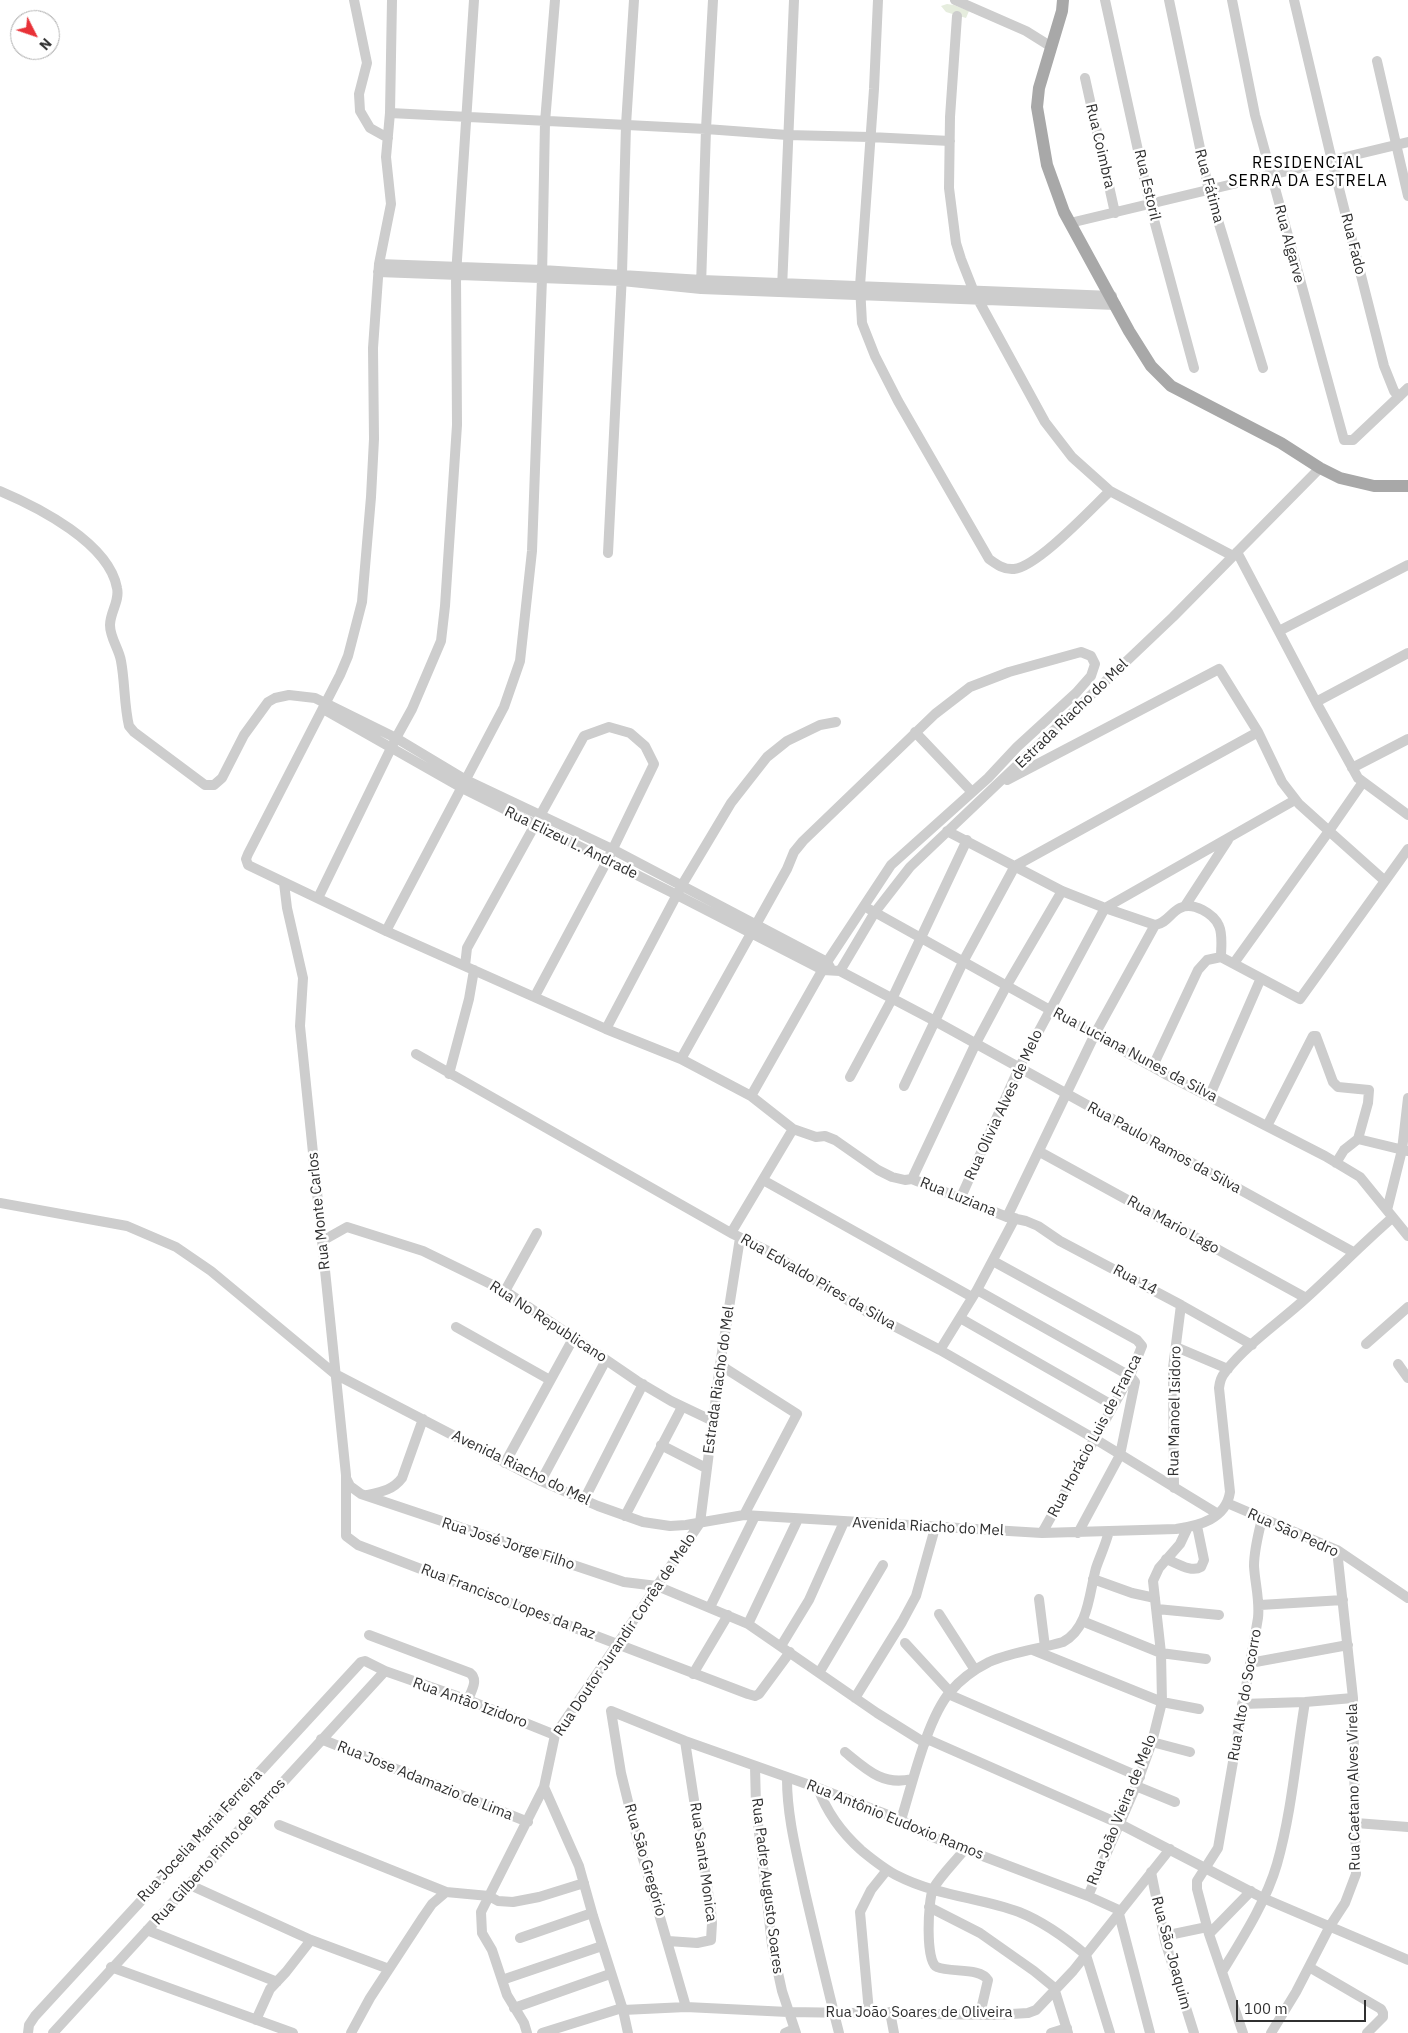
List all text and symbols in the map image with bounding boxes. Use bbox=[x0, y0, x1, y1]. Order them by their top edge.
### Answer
north arrow bbox=[10, 10, 60, 60]
text: N bbox=[35, 34, 56, 54]
street label: Rua Coimbra bbox=[1082, 102, 1118, 190]
street label: Rua Fátima bbox=[1191, 147, 1227, 225]
street label: Rua Estoril bbox=[1130, 148, 1164, 222]
district label: RESIDENCIAL SERRA DA ESTRELA bbox=[1226, 153, 1390, 191]
street label: Rua Algarve bbox=[1270, 203, 1308, 285]
street label: Rua Fado bbox=[1337, 211, 1369, 277]
street label: Estrada Riacho do Mel bbox=[1012, 656, 1132, 772]
street label: Rua Elizeu L. Andrade bbox=[501, 803, 641, 883]
street label: Rua Luciana Nunes da Silva bbox=[1050, 1004, 1220, 1106]
street label: Rua Olivia Alves de Melo bbox=[961, 1027, 1047, 1183]
street label: Rua Paulo Ramos da Silva bbox=[1084, 1098, 1244, 1198]
street label: Rua Monte Carlos bbox=[304, 1151, 334, 1271]
street label: Rua Luziana bbox=[917, 1174, 999, 1220]
street label: Rua Mario Lago bbox=[1124, 1192, 1222, 1258]
street label: Rua Edvaldo Pires da Silva bbox=[737, 1230, 899, 1334]
street label: Rua 14 bbox=[1110, 1261, 1160, 1299]
street label: Rua No Republicano bbox=[486, 1277, 610, 1367]
street label: Estrada Riacho do Mel bbox=[700, 1305, 738, 1455]
street label: Rua Manoel Isidoro bbox=[1165, 1346, 1185, 1476]
street label: Rua Horácio Luis de Franca bbox=[1044, 1351, 1146, 1521]
street label: Avenida Riacho do Mel bbox=[449, 1427, 593, 1509]
street label: Rua São Pedro bbox=[1245, 1505, 1341, 1561]
street label: Rua José Jorge Filho bbox=[439, 1514, 577, 1574]
street label: Avenida Riacho do Mel bbox=[852, 1514, 1004, 1540]
street label: Rua Doutor Jurandir Corrêa de Melo bbox=[550, 1530, 700, 1740]
street label: Rua Francisco Lopes da Paz bbox=[418, 1560, 598, 1644]
street label: Rua Alto do Socorro bbox=[1225, 1628, 1265, 1762]
street label: Rua Antão Izidoro bbox=[410, 1674, 530, 1732]
street label: Rua Caetano Alves Virela bbox=[1344, 1703, 1364, 1871]
street label: Rua João Vieira de Melo bbox=[1084, 1732, 1160, 1888]
street label: Rua Jose Adamazio de Lima bbox=[335, 1737, 515, 1825]
street label: Rua Jocelia Maria Ferreira bbox=[134, 1766, 266, 1906]
street label: Rua Gilberto Pinto de Barros bbox=[148, 1775, 290, 1929]
street label: Rua Antônio Eudoxio Ramos bbox=[804, 1776, 986, 1864]
street label: Rua Padre Augusto Soares bbox=[747, 1797, 787, 1975]
street label: Rua Santa Monica bbox=[686, 1801, 720, 1923]
street label: Rua São Gregório bbox=[620, 1802, 670, 1918]
street label: Rua São Joaquim bbox=[1147, 1894, 1195, 2012]
scale bar bbox=[1238, 1990, 1368, 2022]
text: 100 m bbox=[1244, 1999, 1288, 2018]
street label: Rua João Soares de Oliveira bbox=[826, 2004, 1012, 2022]

